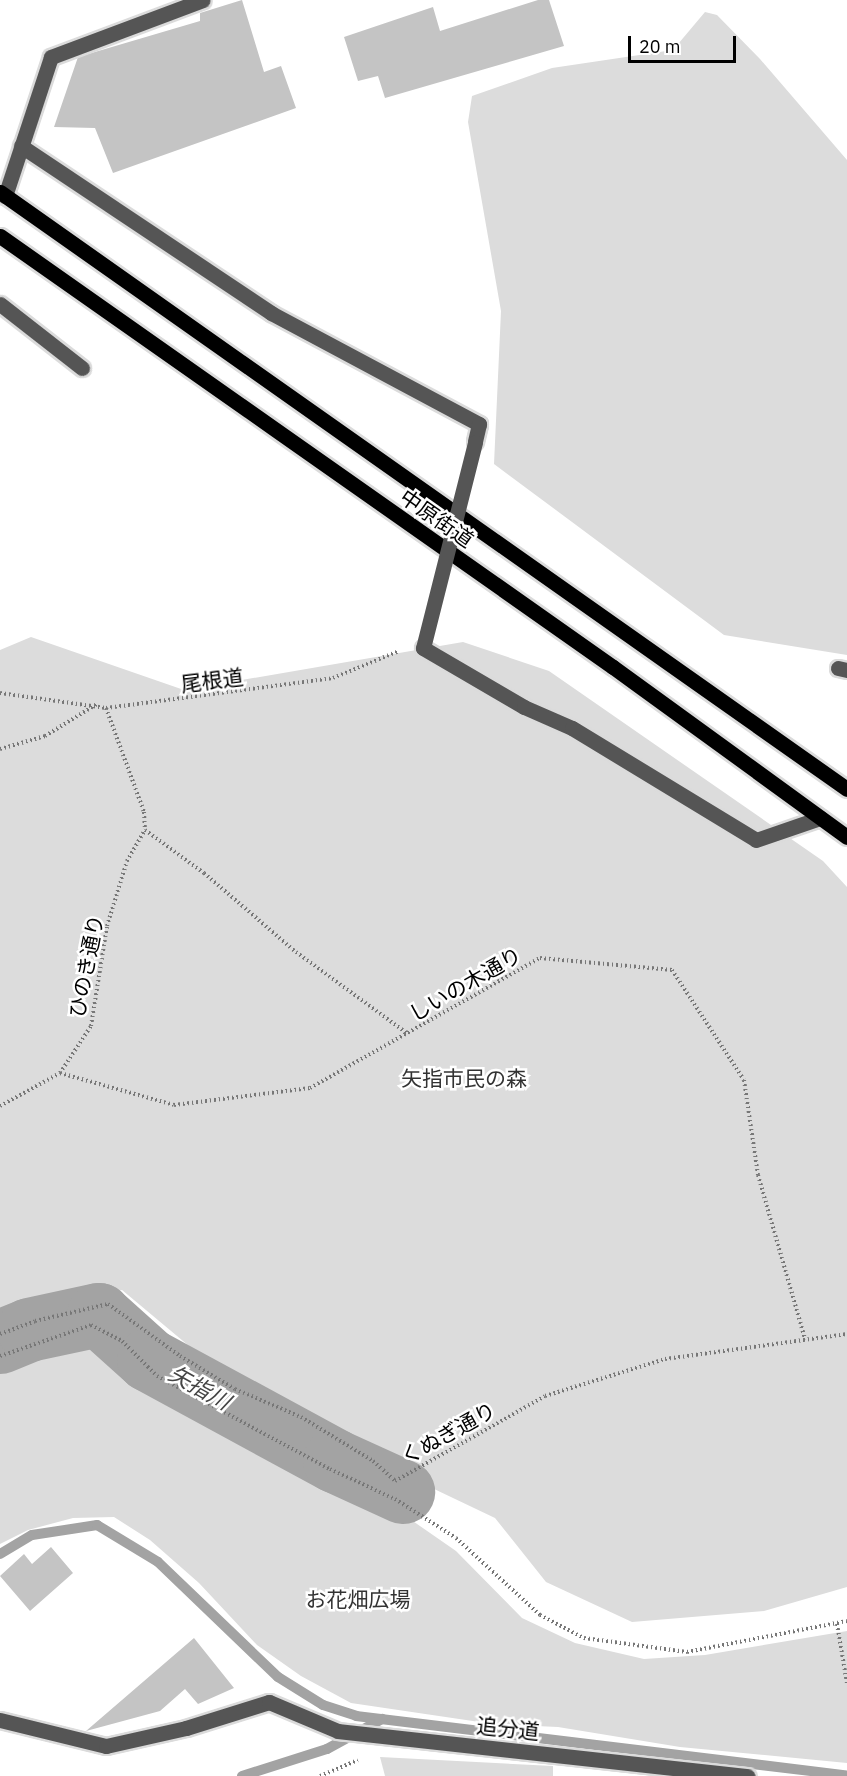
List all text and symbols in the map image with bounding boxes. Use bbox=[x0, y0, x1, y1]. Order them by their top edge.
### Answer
scale bar bbox=[631, 24, 739, 62]
text: 20 m bbox=[639, 35, 681, 58]
street label: 中原街道 bbox=[395, 484, 479, 552]
street label: 尾根道 bbox=[179, 664, 245, 696]
street label: ひのき通り bbox=[64, 912, 108, 1020]
street label: しいの木通り bbox=[404, 942, 526, 1026]
park label: 矢指市民の森 bbox=[401, 1065, 527, 1091]
water label: 矢指川 bbox=[165, 1359, 235, 1415]
street label: くぬぎ通り bbox=[396, 1397, 500, 1469]
park label: お花畑広場 bbox=[306, 1586, 410, 1612]
street label: 追分道 bbox=[475, 1712, 541, 1744]

